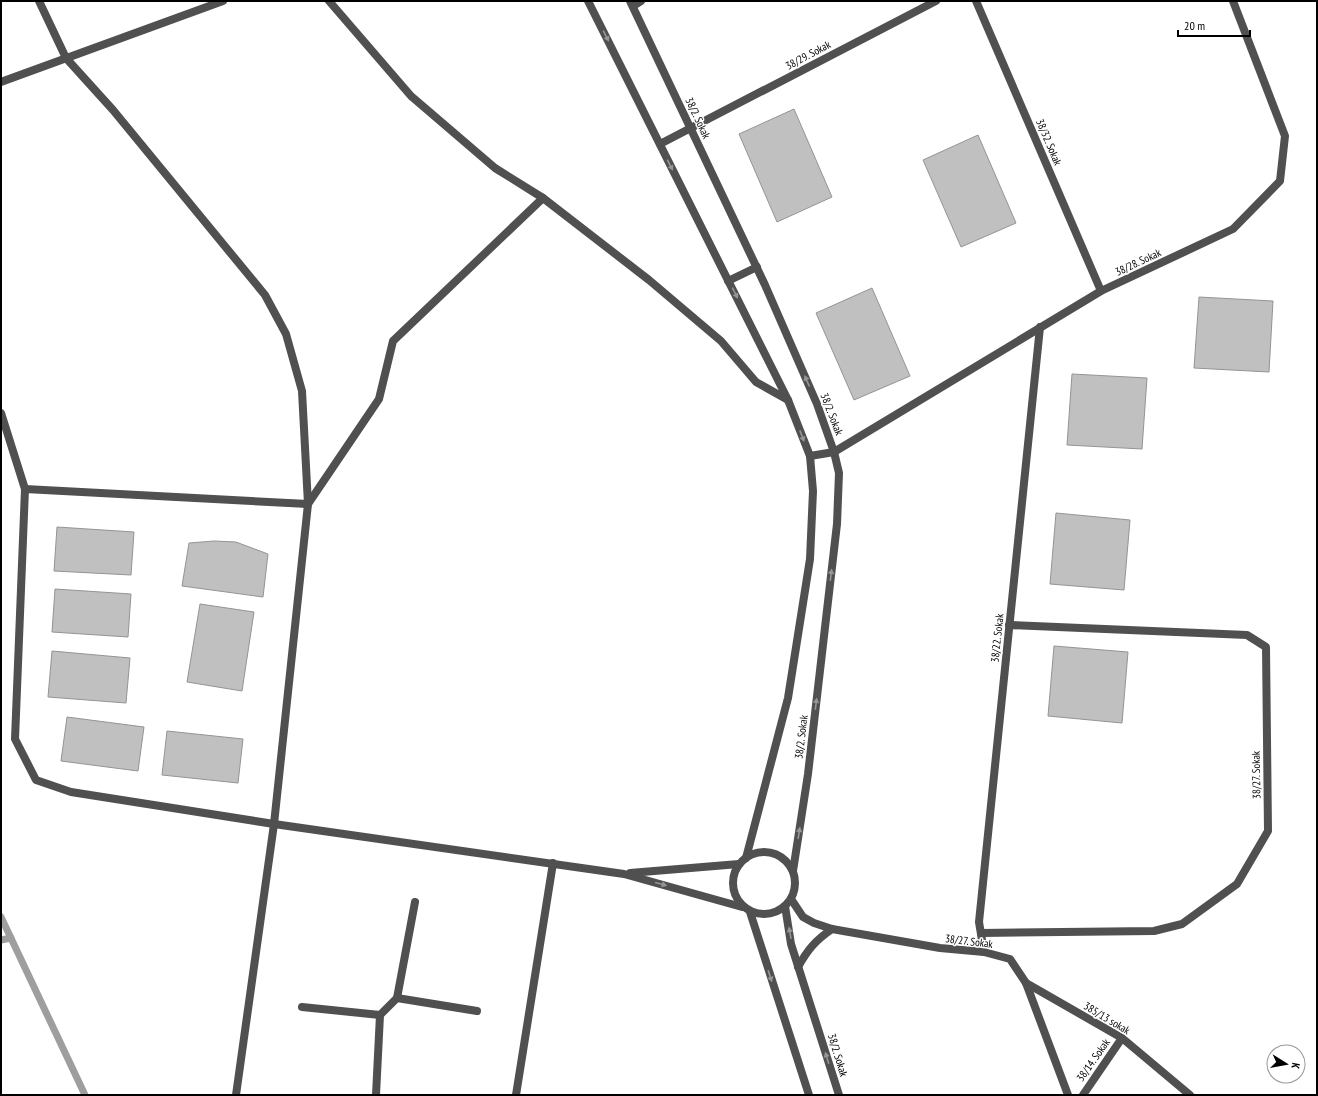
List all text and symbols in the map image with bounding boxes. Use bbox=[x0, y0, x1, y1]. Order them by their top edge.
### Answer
scale bar bbox=[1178, 12, 1250, 38]
text: 20 m bbox=[1184, 18, 1205, 33]
one-way arrow bbox=[603, 30, 609, 42]
street label: 38/29. Sokak bbox=[783, 37, 834, 73]
street label: 38/2. Sokak bbox=[682, 95, 714, 142]
street label: 38/32. Sokak bbox=[1033, 117, 1065, 168]
one-way arrow bbox=[667, 159, 673, 170]
street label: 38/28. Sokak bbox=[1113, 245, 1164, 279]
one-way arrow bbox=[732, 288, 738, 299]
one-way arrow bbox=[804, 375, 810, 387]
street label: 38/2. Sokak bbox=[818, 391, 847, 438]
one-way arrow bbox=[800, 431, 806, 443]
one-way arrow bbox=[828, 569, 834, 581]
street label: 38/22. Sokak bbox=[987, 612, 1007, 663]
one-way arrow bbox=[813, 698, 819, 710]
street label: 38/2. Sokak bbox=[791, 714, 811, 760]
street label: 38/27. Sokak bbox=[1249, 750, 1263, 799]
one-way arrow bbox=[796, 827, 802, 839]
one-way arrow bbox=[655, 881, 667, 887]
one-way arrow bbox=[786, 927, 792, 939]
street label: 38/27. Sokak bbox=[944, 931, 994, 951]
one-way arrow bbox=[768, 970, 774, 982]
street label: 385/13 sokak bbox=[1081, 999, 1133, 1038]
street label: 38/2. Sokak bbox=[825, 1032, 851, 1079]
street label: 38/14. Sokak bbox=[1073, 1035, 1113, 1084]
north arrow bbox=[1266, 1044, 1306, 1084]
one-way arrow bbox=[824, 1051, 830, 1063]
text: K bbox=[1288, 1062, 1303, 1070]

